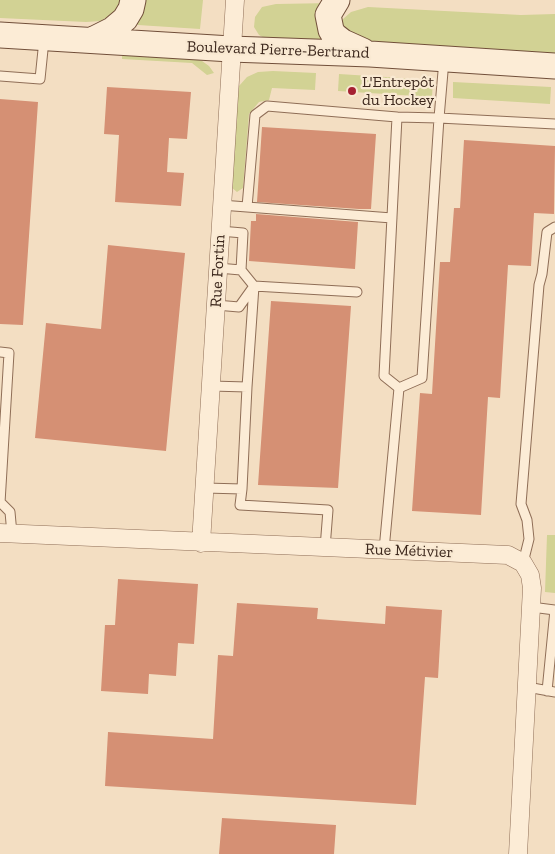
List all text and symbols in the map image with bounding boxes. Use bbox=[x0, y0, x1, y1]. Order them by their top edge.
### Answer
street label: Boulevard Pierre-Bertrand bbox=[186, 37, 370, 63]
place label: L'Entrepôt du Hockey bbox=[362, 72, 434, 110]
marker: L'Entrepôt du Hockey bbox=[346, 85, 358, 97]
street label: Rue Fortin bbox=[206, 234, 230, 308]
street label: Rue Métivier bbox=[365, 540, 453, 562]

